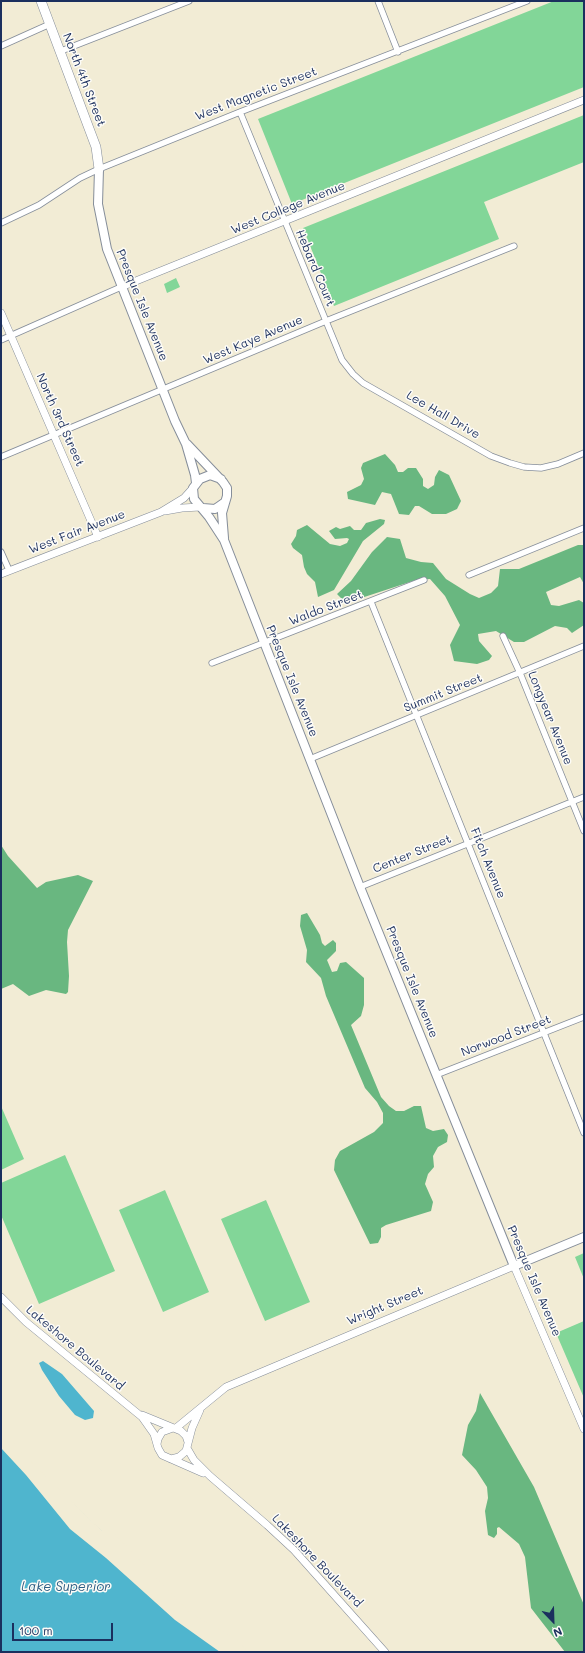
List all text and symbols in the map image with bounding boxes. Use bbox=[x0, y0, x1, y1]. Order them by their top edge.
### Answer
street label: North 4th Street bbox=[60, 31, 108, 129]
street label: West Magnetic Street bbox=[193, 64, 319, 124]
street label: West College Avenue bbox=[229, 179, 347, 237]
street label: Hebard Court bbox=[292, 227, 338, 309]
street label: Presque Isle Avenue bbox=[113, 247, 171, 363]
street label: West Kaye Avenue bbox=[201, 313, 305, 367]
street label: North 3rd Street bbox=[33, 371, 87, 469]
street label: Lee Hall Drive bbox=[404, 388, 482, 442]
street label: West Fair Avenue bbox=[27, 507, 127, 557]
street label: Waldo Street bbox=[287, 587, 365, 629]
street label: Presque Isle Avenue bbox=[263, 623, 321, 739]
street label: Longyear Avenue bbox=[525, 669, 575, 767]
street label: Summit Street bbox=[402, 671, 484, 715]
street label: Fitch Avenue bbox=[467, 826, 509, 900]
street label: Center Street bbox=[371, 832, 453, 876]
street label: Presque Isle Avenue bbox=[383, 924, 441, 1040]
street label: Norwood Street bbox=[459, 1012, 553, 1060]
street label: Presque Isle Avenue bbox=[504, 1223, 564, 1339]
street label: Wright Street bbox=[345, 1283, 425, 1329]
street label: Lakeshore Boulevard bbox=[23, 1303, 127, 1393]
street label: Lakeshore Boulevard bbox=[269, 1512, 365, 1610]
water label: Lake Superior bbox=[21, 1579, 111, 1595]
north arrow bbox=[533, 1601, 573, 1641]
scale bar bbox=[14, 1615, 115, 1641]
text: 100 m bbox=[19, 1622, 53, 1638]
text: N bbox=[551, 1624, 565, 1641]

